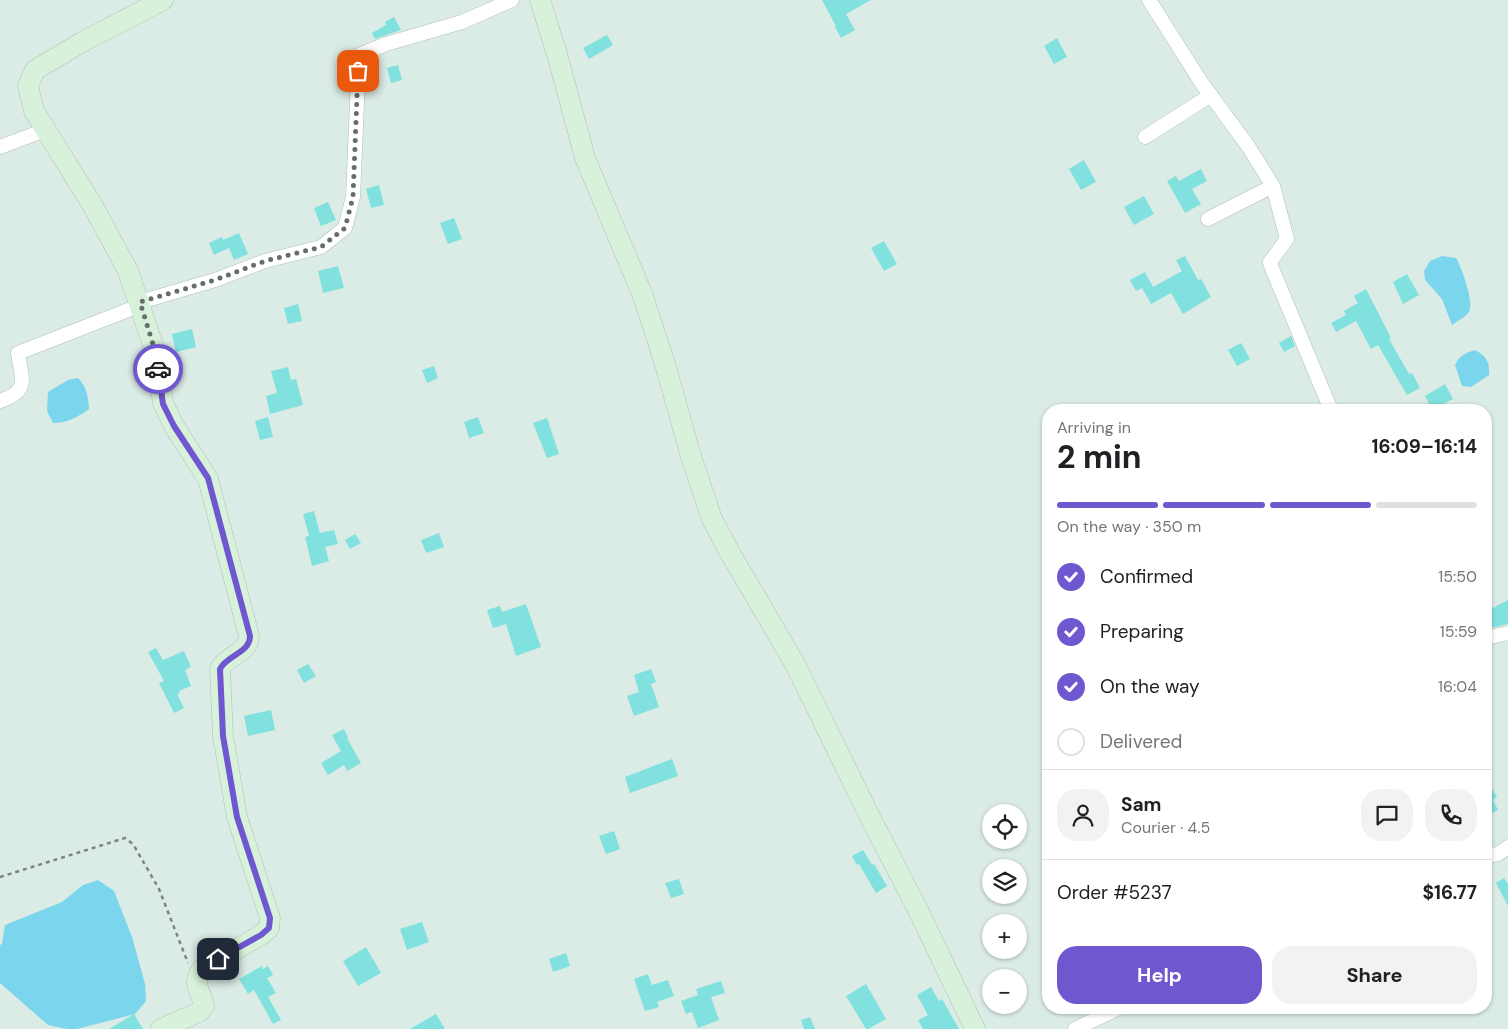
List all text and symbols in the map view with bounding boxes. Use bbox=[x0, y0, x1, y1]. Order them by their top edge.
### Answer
pin bbox=[337, 50, 379, 92]
icon: bag bbox=[344, 57, 372, 85]
courier bbox=[133, 344, 183, 394]
icon: car bbox=[144, 355, 172, 383]
text: Arriving in bbox=[1057, 417, 1131, 438]
text: 16:09–16:14 bbox=[1371, 434, 1477, 459]
text: 2 min bbox=[1057, 436, 1142, 478]
text: On the way · 350 m bbox=[1057, 516, 1201, 537]
icon: check bbox=[1057, 563, 1085, 591]
text: Confirmed bbox=[1100, 564, 1193, 589]
text: 15:50 bbox=[1438, 566, 1477, 587]
icon: check bbox=[1057, 618, 1085, 646]
text: Preparing bbox=[1100, 619, 1184, 644]
text: 15:59 bbox=[1440, 621, 1477, 642]
icon: check bbox=[1057, 673, 1085, 701]
text: On the way bbox=[1100, 674, 1200, 699]
text: 16:04 bbox=[1438, 676, 1477, 697]
text: Delivered bbox=[1100, 729, 1182, 754]
button: person bbox=[1057, 789, 1109, 841]
button: chat bbox=[1361, 789, 1413, 841]
button: phone bbox=[1425, 789, 1477, 841]
text: Sam bbox=[1121, 792, 1162, 817]
map controls bbox=[982, 804, 1027, 1014]
button: locate bbox=[982, 804, 1027, 849]
text: Courier · 4.5 bbox=[1121, 817, 1210, 838]
button: layers bbox=[982, 859, 1027, 904]
text: Order #5237 bbox=[1057, 880, 1172, 905]
text: $16.77 bbox=[1423, 880, 1477, 905]
button: + bbox=[982, 914, 1027, 959]
pin bbox=[197, 938, 239, 980]
icon: home bbox=[204, 945, 232, 973]
button: Help bbox=[1057, 946, 1262, 1004]
button: Share bbox=[1272, 946, 1477, 1004]
button: − bbox=[982, 969, 1027, 1014]

